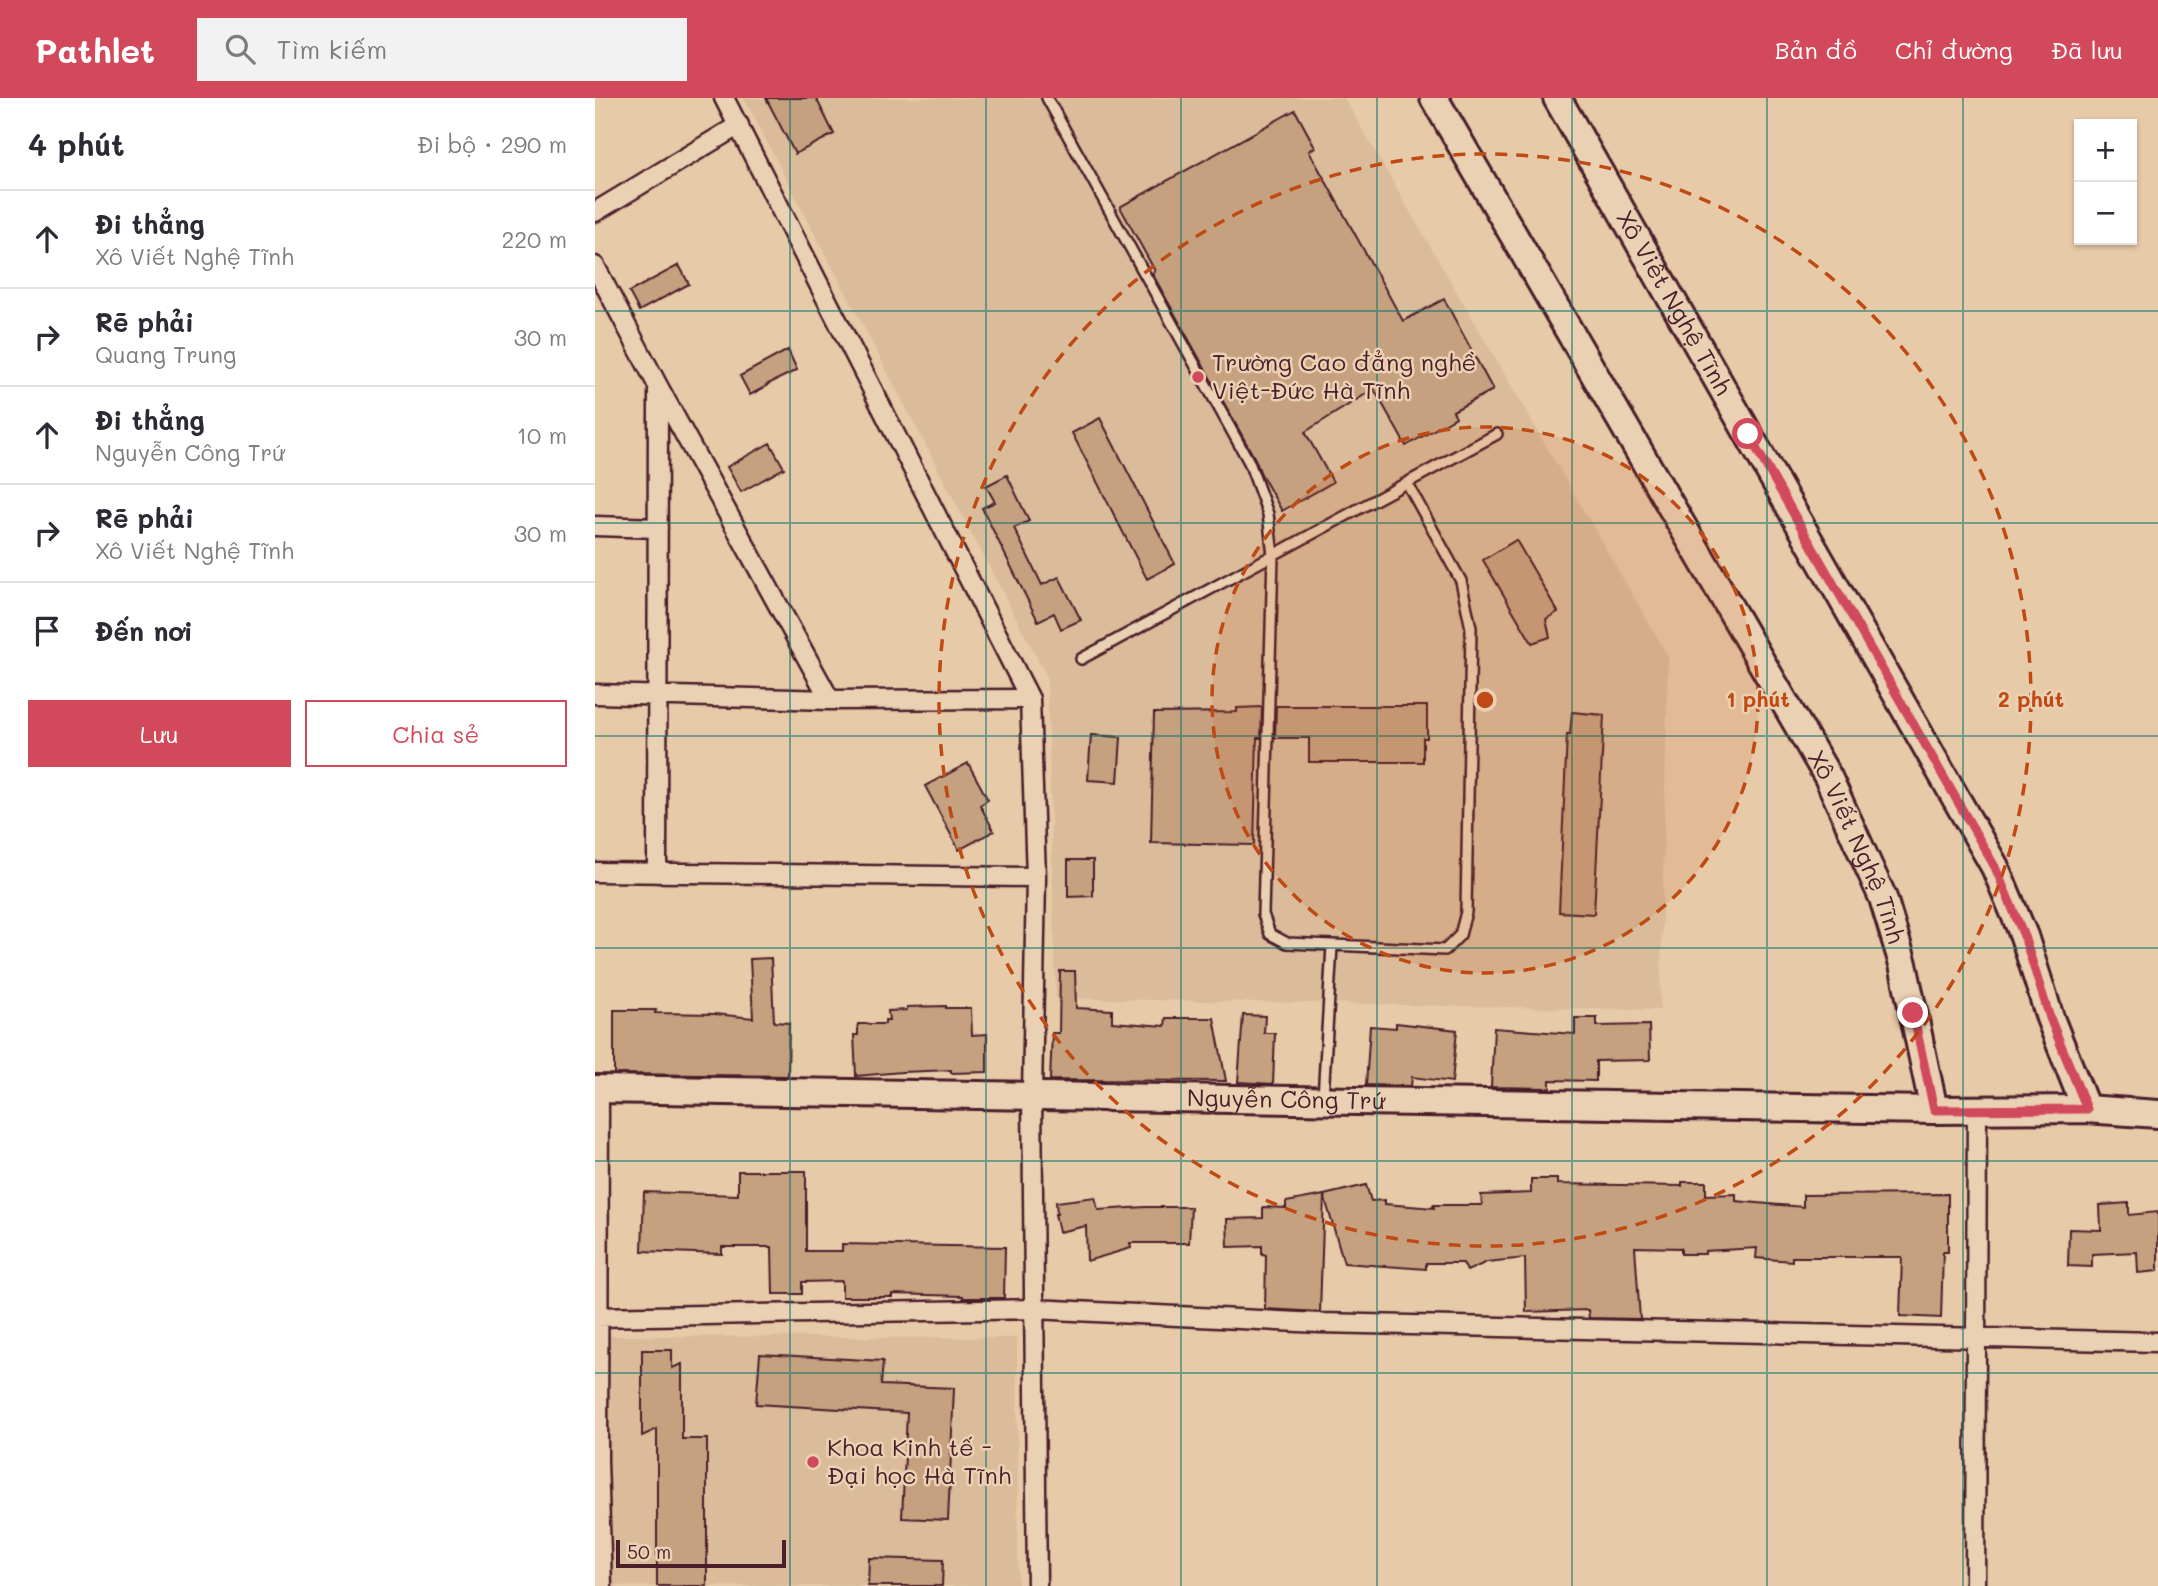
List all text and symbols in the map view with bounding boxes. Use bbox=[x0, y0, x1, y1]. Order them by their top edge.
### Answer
search box bbox=[197, 18, 687, 81]
text: Pathlet bbox=[35, 28, 155, 71]
icon: search bbox=[221, 30, 259, 68]
text: Tìm kiếm bbox=[277, 32, 387, 66]
text: Bản đồ bbox=[1775, 34, 1857, 65]
text: Chỉ đường bbox=[1895, 34, 2013, 65]
text: Đã lưu bbox=[2051, 34, 2123, 65]
map controls bbox=[2074, 119, 2137, 245]
button: + bbox=[2074, 119, 2137, 182]
text: 4 phút bbox=[28, 124, 125, 164]
text: Đi bộ · 290 m bbox=[417, 129, 567, 159]
button: − bbox=[2074, 182, 2137, 245]
street label: Xô Viết Nghệ Tĩnh bbox=[1610, 204, 1740, 400]
text: Đi thẳng bbox=[95, 207, 205, 241]
icon: ahead bbox=[28, 220, 66, 258]
text: 220 m bbox=[501, 224, 567, 254]
text: Xô Viết Nghệ Tĩnh bbox=[95, 241, 294, 271]
text: Rẽ phải bbox=[95, 305, 194, 339]
icon: right bbox=[28, 318, 66, 356]
text: 30 m bbox=[514, 322, 567, 352]
text: Quang Trung bbox=[95, 339, 236, 369]
place label: Trường Cao đẳng nghề Việt-Đức Hà Tĩnh bbox=[1212, 346, 1476, 405]
marker: Trường Cao đẳng nghề Việt-Đức Hà Tĩnh bbox=[1190, 369, 1206, 385]
text: Đi thẳng bbox=[95, 403, 205, 437]
icon: ahead bbox=[28, 416, 66, 454]
route start bbox=[1732, 418, 1763, 449]
text: 10 m bbox=[517, 420, 567, 450]
text: Nguyễn Công Trứ bbox=[95, 437, 285, 467]
text: Rẽ phải bbox=[95, 501, 194, 535]
icon: right bbox=[28, 514, 66, 552]
text: 30 m bbox=[514, 518, 567, 548]
text: Xô Viết Nghệ Tĩnh bbox=[95, 535, 294, 565]
icon: arrive bbox=[28, 612, 66, 650]
text: Đến nơi bbox=[95, 614, 193, 648]
text: 1 phút bbox=[1726, 685, 1790, 712]
text: 2 phút bbox=[1998, 685, 2064, 712]
centre of rings bbox=[1473, 688, 1497, 712]
button: Lưu bbox=[28, 700, 291, 767]
button: Chia sẻ bbox=[305, 700, 567, 767]
street label: Xô Viết Nghệ Tĩnh bbox=[1802, 744, 1913, 947]
route end bbox=[1897, 997, 1928, 1028]
street label: Nguyễn Công Trứ bbox=[1187, 1081, 1386, 1115]
place label: Khoa Kinh tế - Đại học Hà Tĩnh bbox=[827, 1431, 1011, 1490]
marker: Khoa Kinh tế - Đại học Hà Tĩnh bbox=[805, 1454, 821, 1470]
scale bar bbox=[616, 1537, 786, 1569]
text: 50 m bbox=[627, 1539, 671, 1564]

